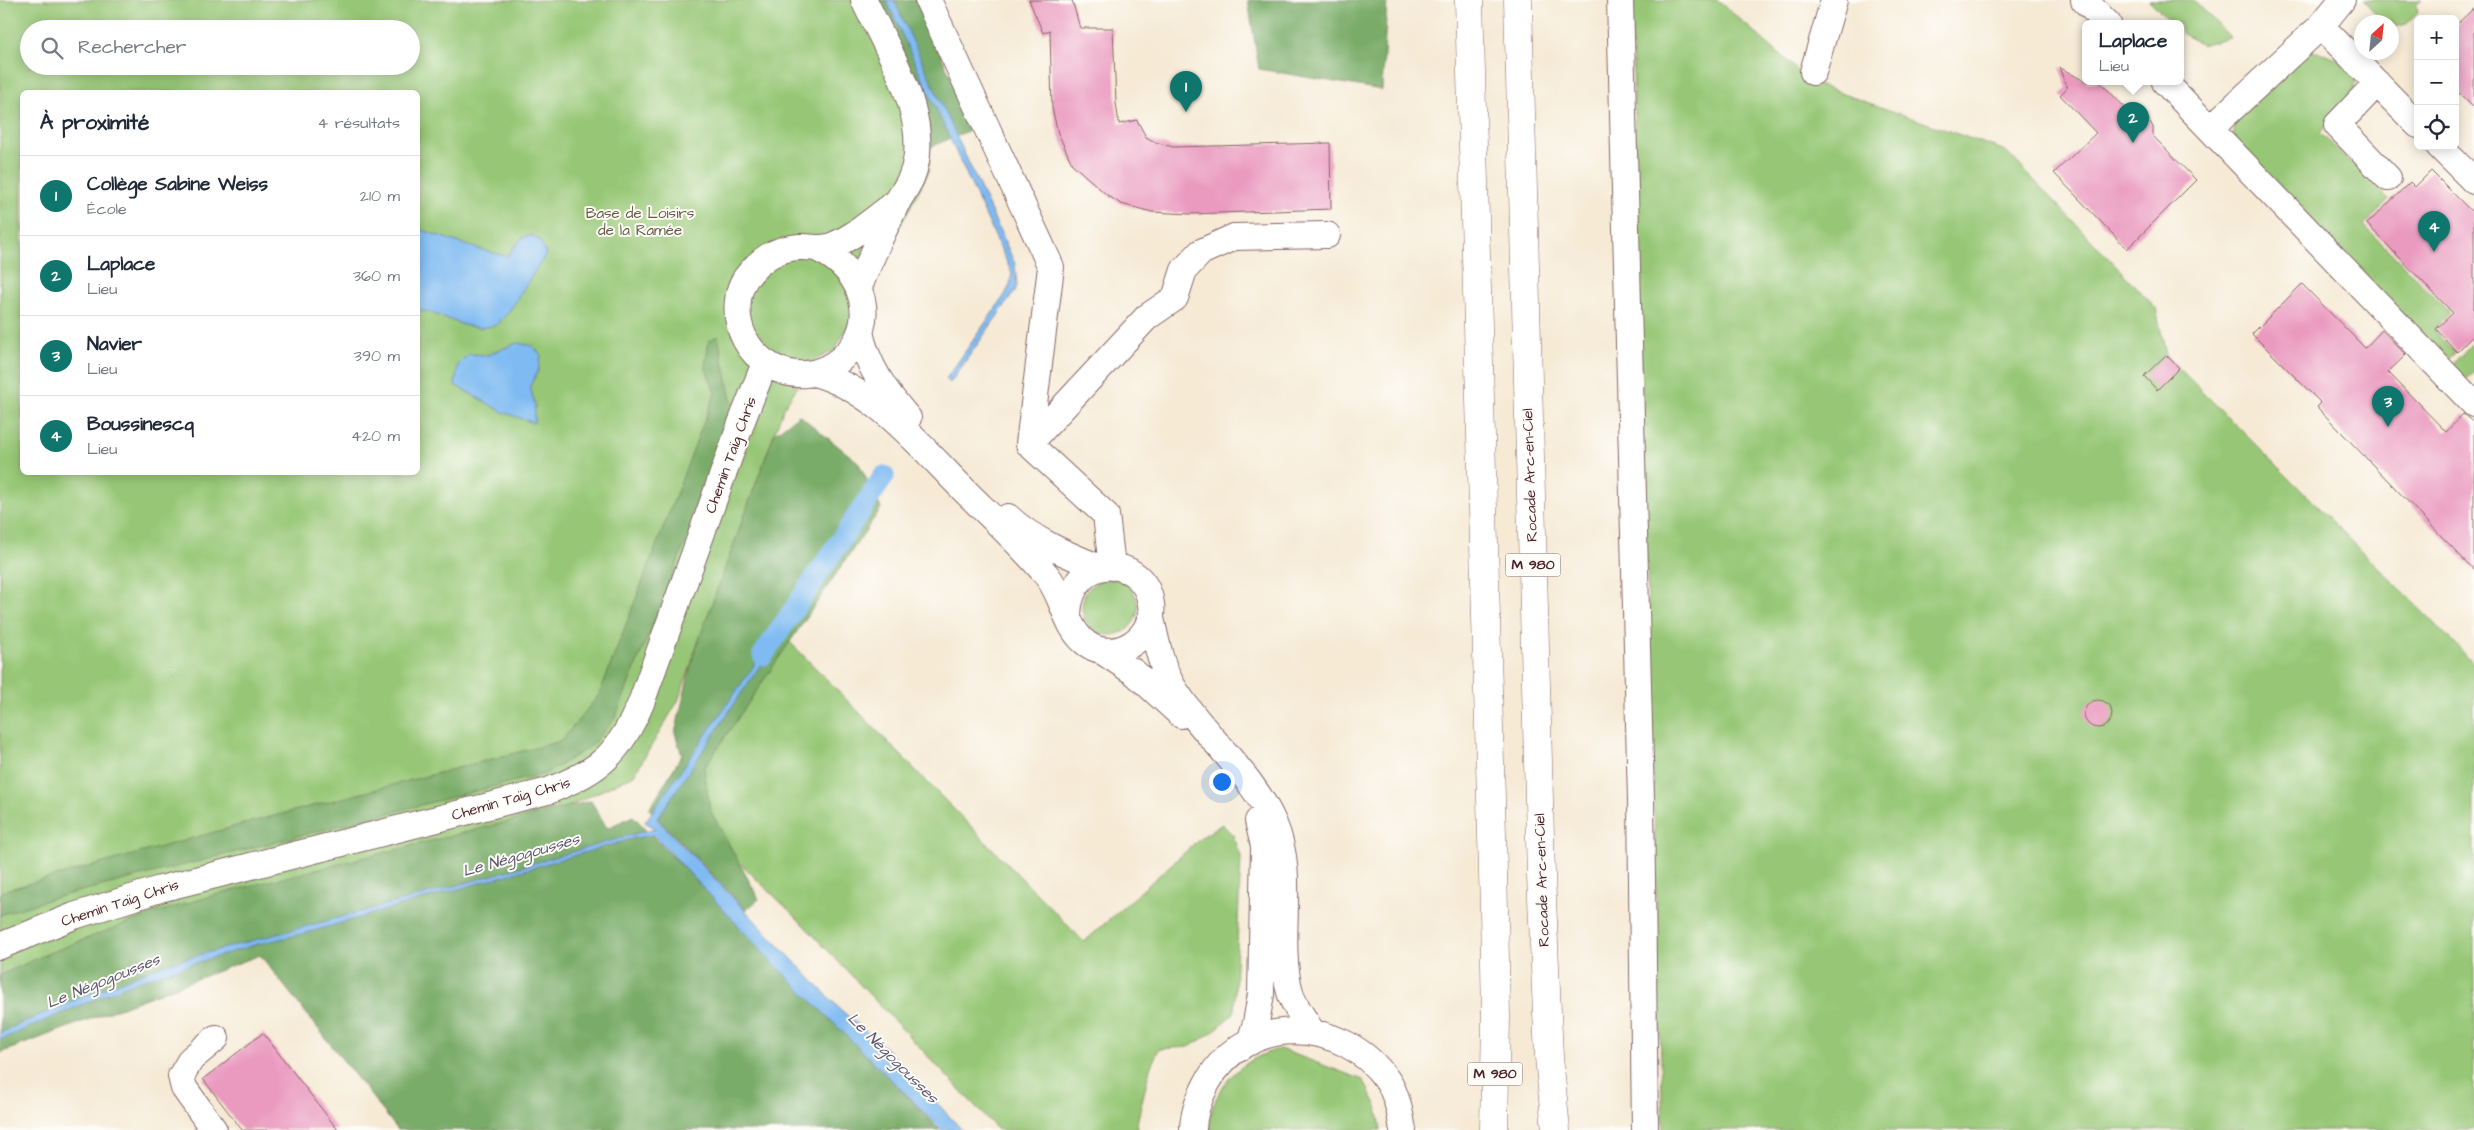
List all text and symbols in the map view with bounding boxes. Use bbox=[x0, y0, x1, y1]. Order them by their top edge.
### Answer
north arrow bbox=[2354, 15, 2399, 60]
map controls bbox=[2414, 15, 2459, 150]
button: + bbox=[2414, 15, 2459, 60]
search box bbox=[20, 20, 420, 75]
popup bbox=[2082, 20, 2184, 85]
text: Laplace bbox=[2099, 28, 2167, 55]
icon: search bbox=[38, 34, 66, 62]
text: Rechercher bbox=[78, 34, 186, 61]
text: Lieu bbox=[2099, 55, 2129, 77]
button: − bbox=[2414, 60, 2459, 105]
pin: 1 bbox=[1170, 71, 1202, 112]
pin: 2 bbox=[2117, 102, 2149, 143]
button: locate bbox=[2414, 105, 2459, 150]
text: À proximité bbox=[40, 108, 149, 137]
text: 4 résultats bbox=[317, 112, 400, 134]
text: Collège Sabine Weiss bbox=[87, 171, 268, 198]
text: 1 bbox=[55, 185, 57, 207]
text: 210 m bbox=[360, 185, 400, 207]
text: École bbox=[87, 198, 127, 220]
park label: Base de Loisirs de la Ramée bbox=[586, 203, 695, 241]
pin: 4 bbox=[2418, 211, 2450, 252]
text: Laplace bbox=[87, 251, 155, 278]
text: 2 bbox=[51, 265, 61, 287]
text: 360 m bbox=[353, 265, 400, 287]
text: Lieu bbox=[87, 278, 117, 300]
text: Navier bbox=[87, 331, 142, 358]
text: 3 bbox=[52, 345, 60, 367]
text: 390 m bbox=[354, 345, 400, 367]
text: Lieu bbox=[87, 358, 117, 380]
pin: 3 bbox=[2372, 386, 2404, 427]
street label: Chemin Taïg Chris bbox=[700, 393, 763, 517]
street label: Rocade Arc-en-Ciel bbox=[1517, 408, 1543, 542]
text: Boussinescq bbox=[87, 411, 194, 438]
text: 4 bbox=[51, 425, 61, 447]
text: 420 m bbox=[351, 425, 400, 447]
text: Lieu bbox=[87, 438, 117, 460]
road number: M 980 bbox=[1506, 554, 1560, 576]
your location bbox=[1209, 769, 1235, 795]
street label: Chemin Taïg Chris bbox=[449, 772, 574, 827]
street label: Rocade Arc-en-Ciel bbox=[1529, 813, 1555, 947]
water label: Le Négogousses bbox=[460, 828, 583, 883]
street label: Chemin Taïg Chris bbox=[58, 874, 182, 933]
water label: Le Négogousses bbox=[43, 948, 164, 1015]
water label: Le Négogousses bbox=[842, 1008, 944, 1110]
road number: M 980 bbox=[1468, 1062, 1522, 1086]

